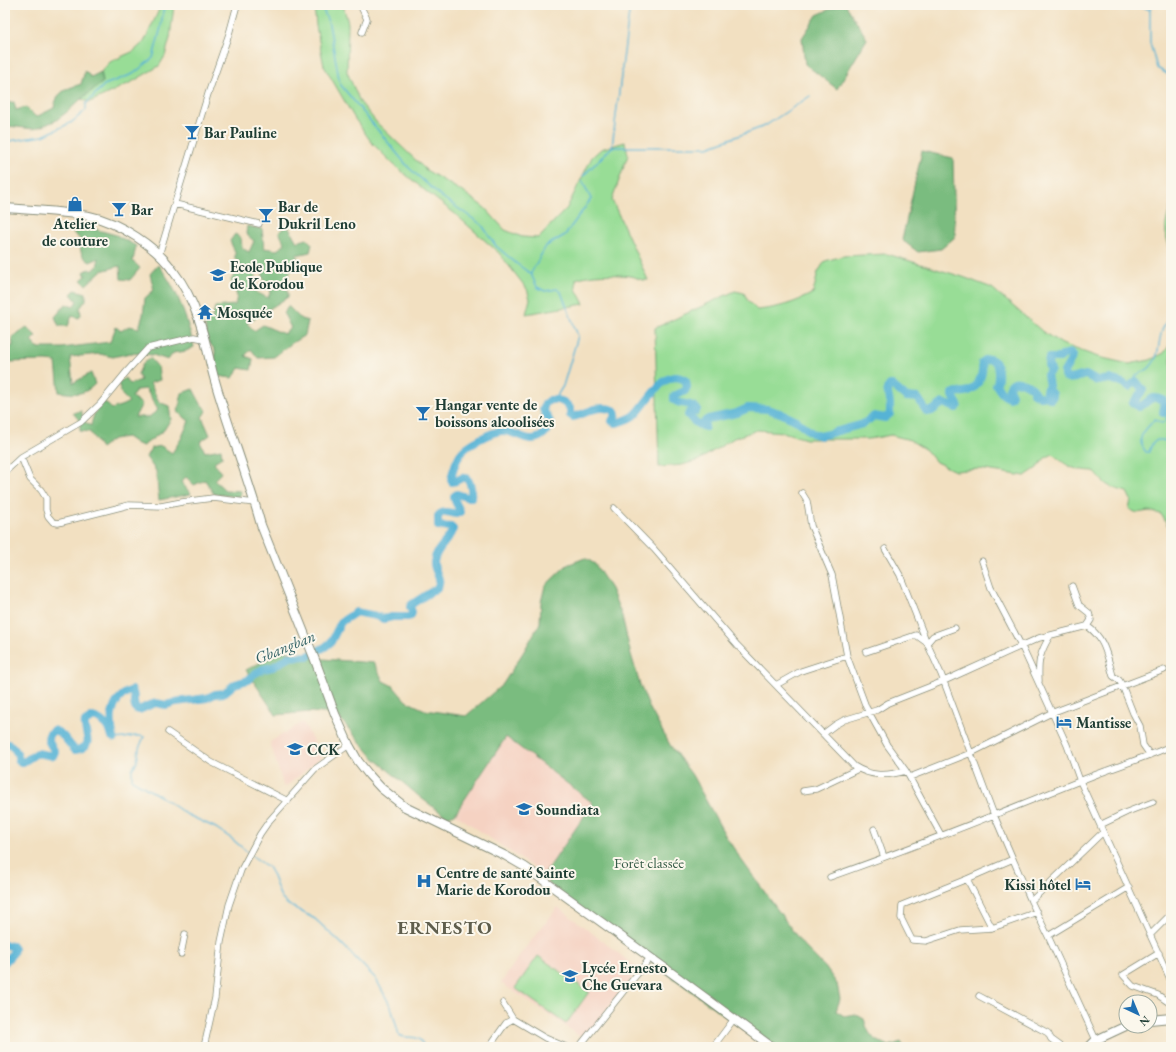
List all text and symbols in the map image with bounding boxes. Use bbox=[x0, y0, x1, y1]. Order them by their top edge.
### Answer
bar icon: Bar Pauline bbox=[183, 123, 201, 141]
place label: Bar Pauline bbox=[204, 123, 277, 142]
shop icon: Atelier de couture bbox=[66, 195, 84, 213]
place label: Bar de Dukril Leno bbox=[278, 197, 356, 233]
bar icon: Bar bbox=[110, 200, 128, 218]
place label: Bar bbox=[131, 200, 154, 219]
bar icon: Bar de Dukril Leno bbox=[257, 206, 275, 224]
place label: Atelier de couture bbox=[42, 214, 108, 250]
place label: Ecole Publique de Korodou bbox=[230, 257, 322, 293]
school or university icon: Ecole Publique de Korodou bbox=[209, 266, 227, 284]
temple icon: Mosquée bbox=[196, 303, 214, 321]
place label: Mosquée bbox=[217, 303, 272, 322]
place label: Hangar vente de boissons alcoolisées bbox=[435, 395, 554, 431]
bar icon: Hangar vente de boissons alcoolisées bbox=[414, 404, 432, 422]
water label: Gbangban bbox=[252, 625, 318, 669]
hotel icon: Mantisse bbox=[1055, 713, 1073, 731]
place label: Mantisse bbox=[1076, 713, 1131, 732]
school or university icon: CCK bbox=[286, 740, 304, 758]
place label: CCK bbox=[307, 740, 340, 759]
school or university icon: Soundiata bbox=[515, 800, 533, 818]
place label: Soundiata bbox=[536, 800, 600, 819]
park label: Forêt classée bbox=[614, 853, 684, 872]
place label: Centre de santé Sainte Marie de Korodou bbox=[436, 863, 575, 899]
hospital icon: Centre de santé Sainte Marie de Korodou bbox=[415, 872, 433, 890]
place label: Kissi hôtel bbox=[1004, 875, 1072, 894]
hotel icon: Kissi hôtel bbox=[1074, 875, 1092, 893]
district label: ERNESTO bbox=[397, 915, 493, 940]
place label: Lycée Ernesto Che Guevara bbox=[582, 958, 668, 994]
school or university icon: Lycée Ernesto Che Guevara bbox=[561, 967, 579, 985]
north arrow bbox=[1118, 994, 1158, 1034]
text: N bbox=[1137, 1013, 1153, 1029]

